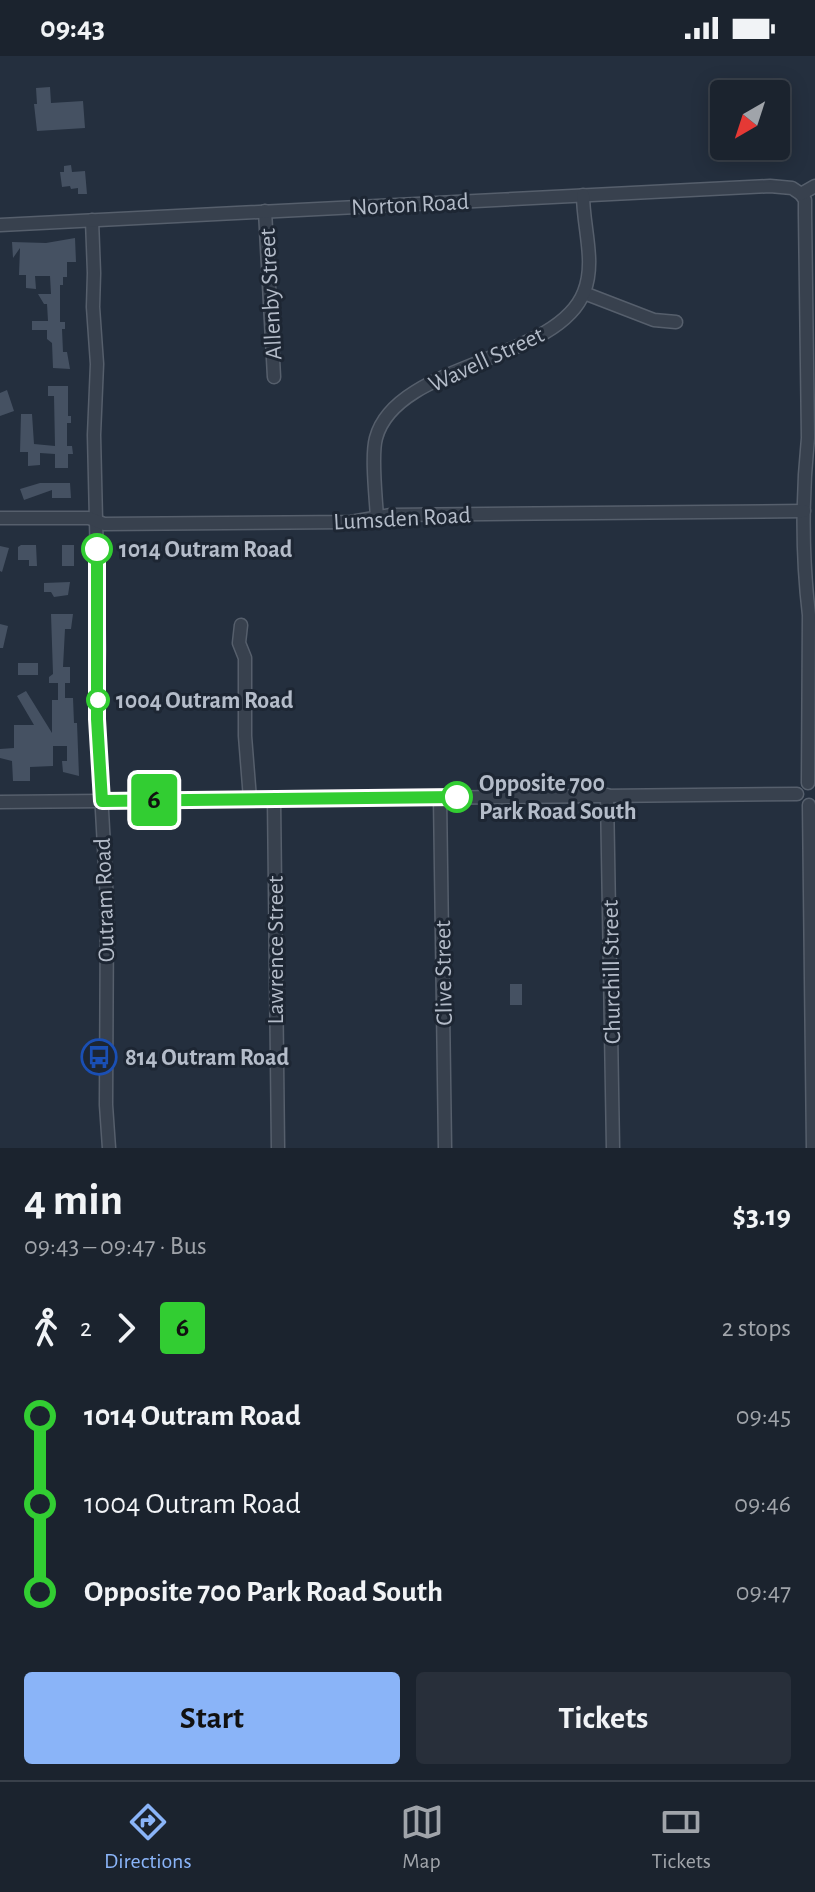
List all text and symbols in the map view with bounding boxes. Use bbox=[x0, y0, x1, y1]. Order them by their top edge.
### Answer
text: 09:43 bbox=[40, 13, 105, 43]
north arrow bbox=[710, 80, 790, 160]
map controls bbox=[710, 80, 790, 160]
street label: Norton Road bbox=[350, 190, 470, 220]
street label: Allenby Street bbox=[256, 227, 286, 360]
street label: Wavell Street bbox=[425, 323, 548, 397]
street label: Lumsden Road bbox=[333, 503, 471, 535]
marker: 1014 Outram Road bbox=[82, 534, 112, 564]
place label: 1014 Outram Road bbox=[119, 538, 293, 562]
marker: 1004 Outram Road bbox=[87, 689, 109, 711]
place label: 1004 Outram Road bbox=[116, 689, 294, 713]
place label: Opposite 700 Park Road South bbox=[479, 772, 637, 824]
line badge: 6 bbox=[128, 774, 180, 826]
marker: Opposite 700 Park Road South bbox=[442, 782, 472, 812]
text: 6 bbox=[147, 786, 161, 814]
street label: Outram Road bbox=[91, 837, 119, 963]
street label: Lawrence Street bbox=[264, 875, 288, 1024]
street label: Churchill Street bbox=[599, 899, 625, 1044]
street label: Clive Street bbox=[431, 920, 457, 1026]
bus stop icon: 814 Outram Road bbox=[80, 1038, 118, 1076]
place label: 814 Outram Road bbox=[125, 1046, 290, 1070]
text: 4 min bbox=[24, 1179, 123, 1223]
text: $3.19 bbox=[732, 1201, 791, 1231]
text: 09:43 – 09:47 · Bus bbox=[24, 1233, 207, 1259]
icon: walk bbox=[24, 1306, 68, 1350]
icon: forward bbox=[104, 1306, 148, 1350]
text: 6 bbox=[176, 1314, 189, 1342]
text: 2 bbox=[80, 1315, 92, 1341]
text: 2 stops bbox=[722, 1315, 791, 1341]
text: 1014 Outram Road bbox=[84, 1401, 301, 1431]
text: 09:45 bbox=[736, 1403, 791, 1429]
text: 1004 Outram Road bbox=[84, 1489, 301, 1519]
text: 09:46 bbox=[734, 1491, 791, 1517]
text: Opposite 700 Park Road South bbox=[84, 1577, 443, 1607]
text: 09:47 bbox=[736, 1579, 791, 1605]
button: Start bbox=[24, 1672, 400, 1764]
button: Tickets bbox=[416, 1672, 791, 1764]
tab: Directions bbox=[104, 1800, 192, 1874]
tab: Map bbox=[400, 1800, 444, 1874]
tab: Tickets bbox=[651, 1800, 711, 1874]

